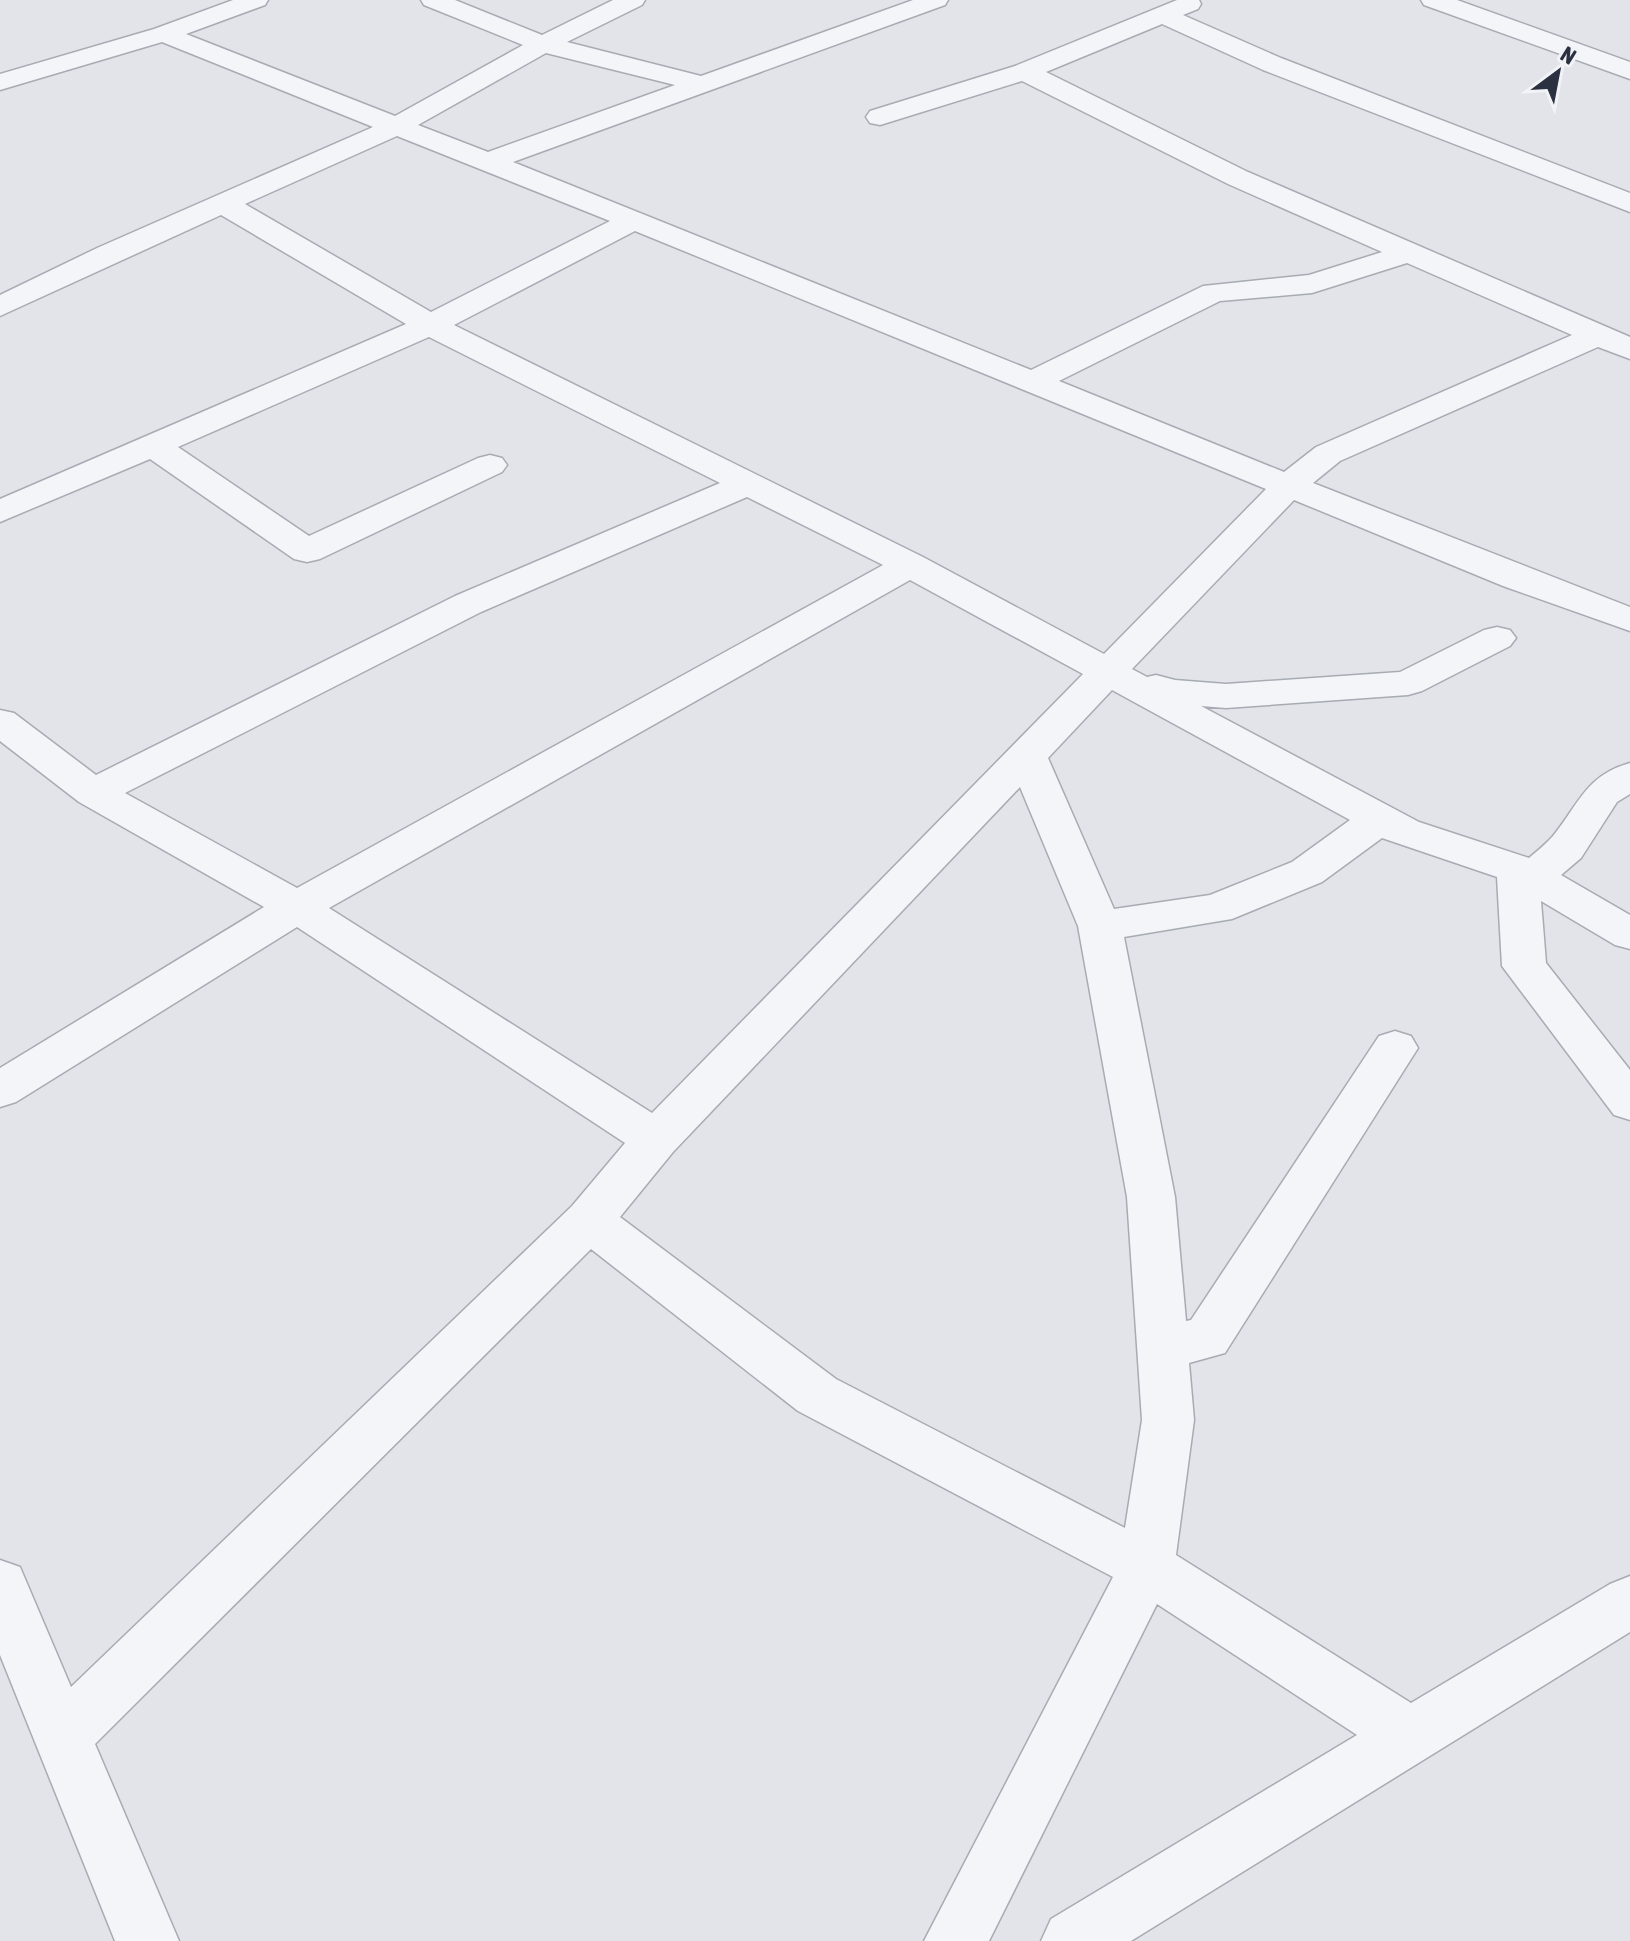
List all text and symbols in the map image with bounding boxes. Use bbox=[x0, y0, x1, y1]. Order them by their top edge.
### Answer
north arrow bbox=[1518, 32, 1598, 112]
text: N bbox=[1556, 41, 1581, 70]

